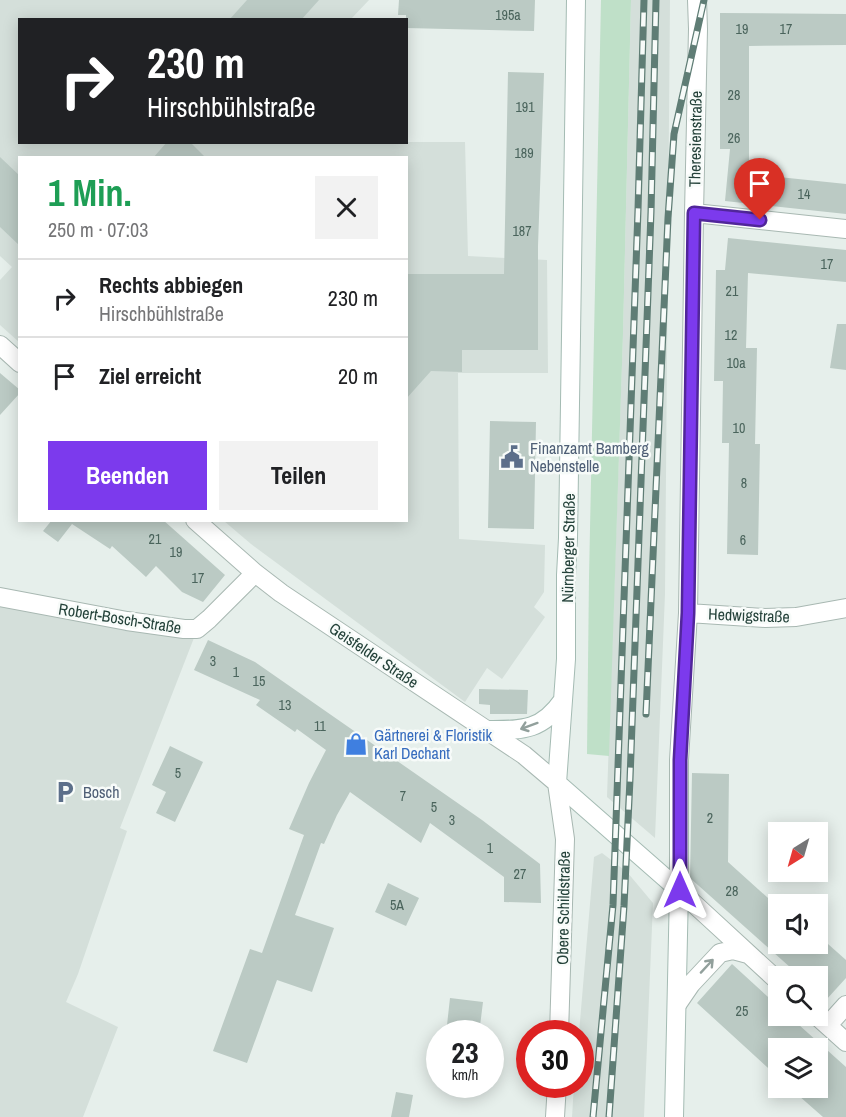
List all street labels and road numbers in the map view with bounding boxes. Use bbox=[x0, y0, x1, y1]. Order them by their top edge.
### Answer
street label: Theresienstraße bbox=[683, 91, 707, 187]
street label: Nürnberger Straße bbox=[556, 493, 580, 603]
street label: Robert-Bosch-Straße bbox=[57, 597, 183, 639]
street label: Hedwigstraße bbox=[708, 603, 790, 627]
street label: Geisfelder Straße bbox=[325, 617, 423, 693]
street label: Obere Schildstraße bbox=[551, 851, 575, 965]

